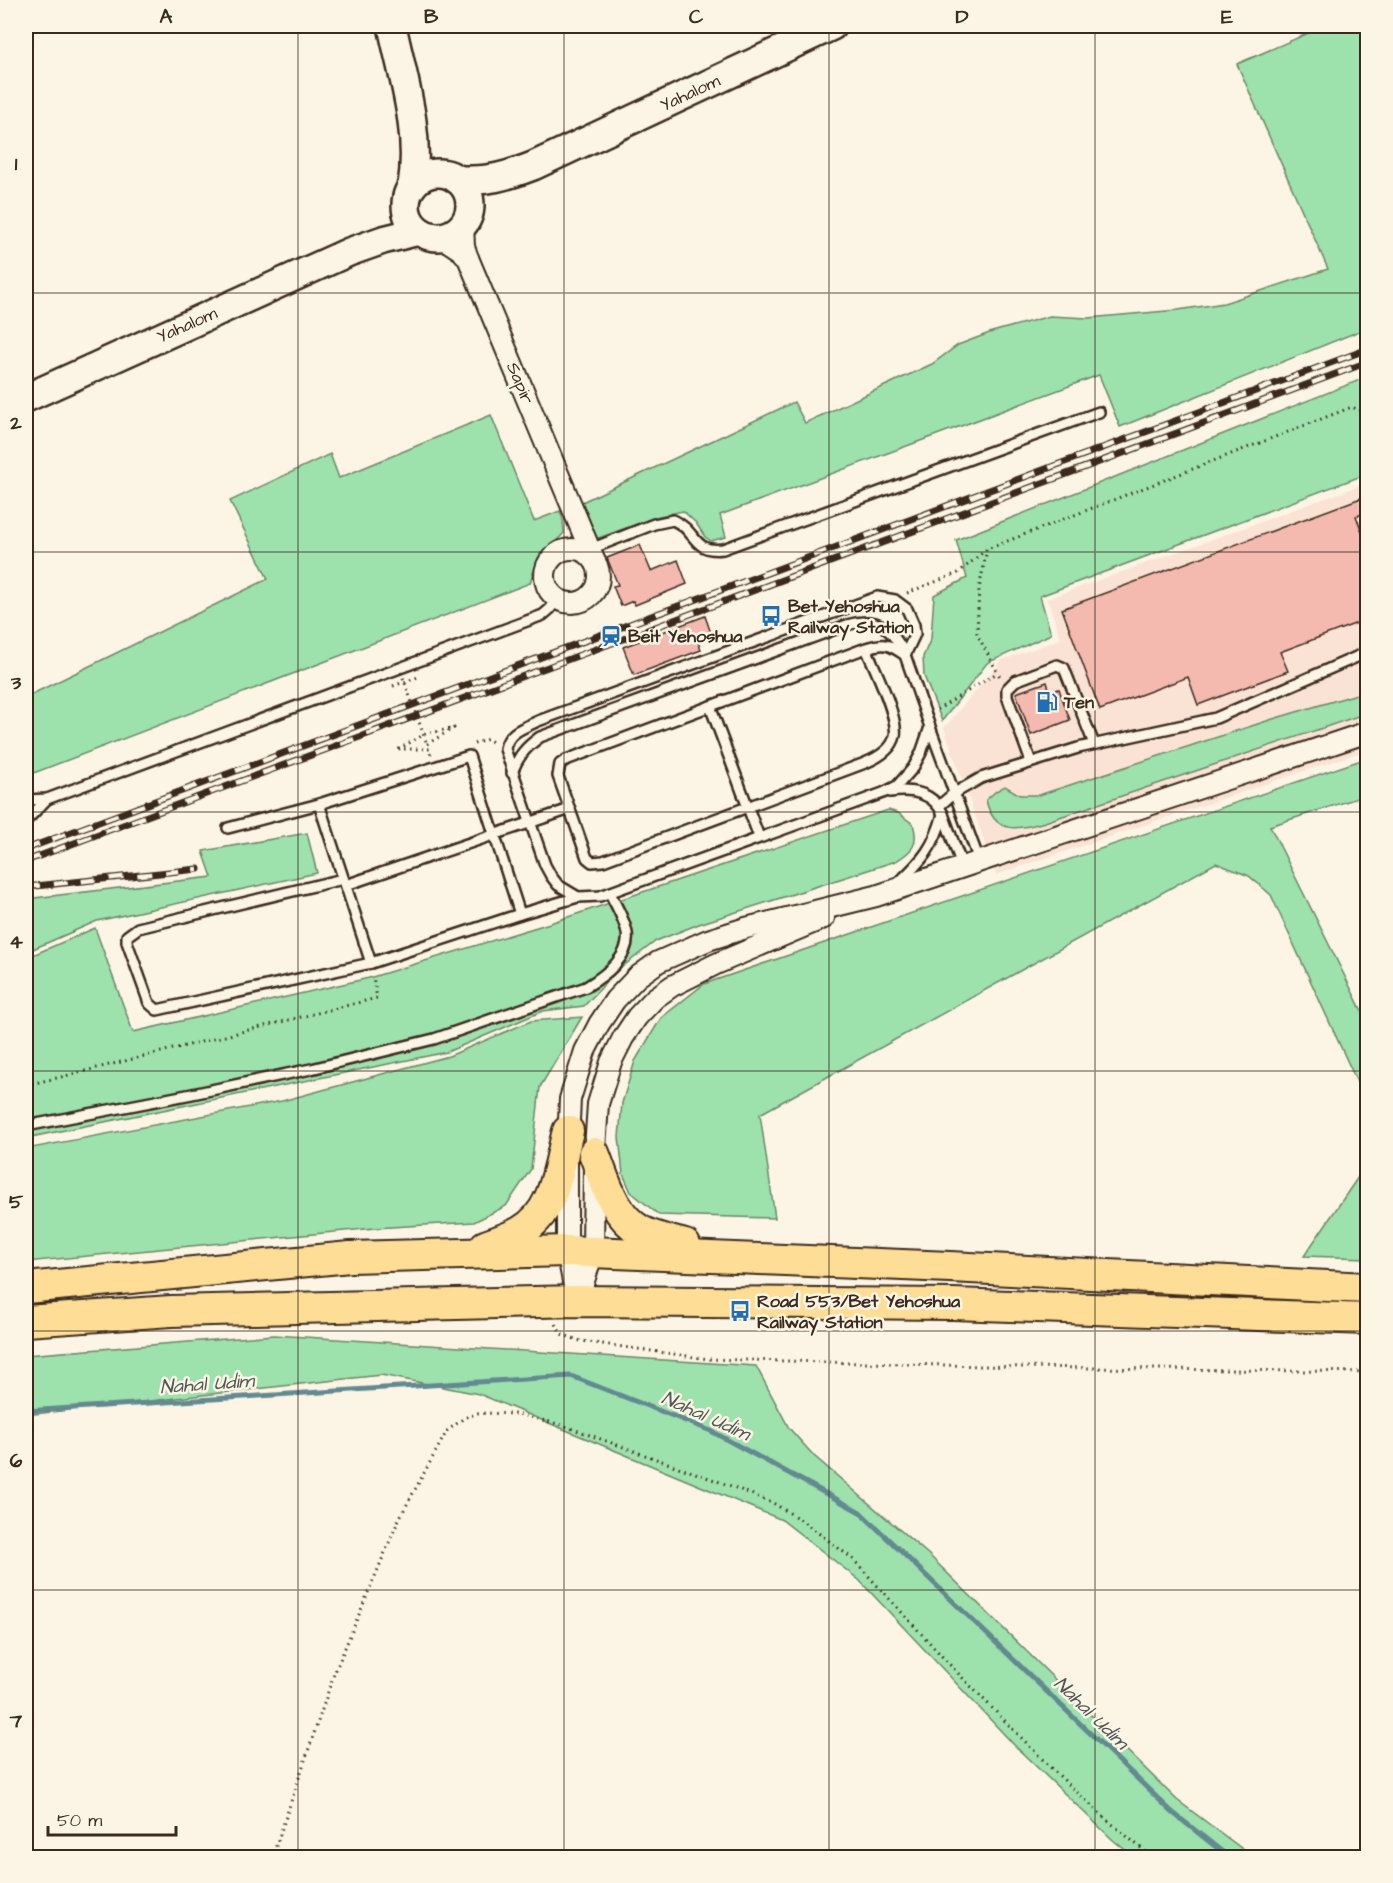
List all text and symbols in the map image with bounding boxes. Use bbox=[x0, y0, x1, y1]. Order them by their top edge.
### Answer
text: A bbox=[160, 3, 173, 31]
text: B bbox=[424, 3, 439, 31]
text: C bbox=[689, 3, 704, 31]
text: D bbox=[956, 3, 969, 31]
text: E bbox=[1221, 3, 1233, 31]
street label: Yahalom bbox=[656, 68, 724, 118]
text: 1 bbox=[15, 150, 18, 178]
street label: Yahalom bbox=[153, 301, 221, 349]
street label: Sapir bbox=[500, 358, 540, 408]
text: 2 bbox=[9, 409, 22, 437]
place label: Bet Yehoshua Railway Station bbox=[788, 594, 913, 641]
bus stop icon: Bet Yehoshua Railway Station bbox=[759, 604, 783, 628]
station icon: Beit Yehoshua bbox=[599, 624, 623, 648]
place label: Beit Yehoshua bbox=[628, 624, 743, 649]
text: 3 bbox=[10, 669, 22, 697]
fuel station icon: Ten bbox=[1035, 690, 1059, 714]
place label: Ten bbox=[1063, 690, 1094, 715]
text: 4 bbox=[9, 928, 23, 956]
text: 5 bbox=[9, 1188, 24, 1216]
place label: Road 553/Bet Yehoshua Railway Station bbox=[757, 1289, 961, 1336]
bus stop icon: Road 553/Bet Yehoshua Railway Station bbox=[728, 1299, 752, 1323]
water label: Nahal Udim bbox=[159, 1367, 257, 1401]
water label: Nahal Udim bbox=[657, 1384, 757, 1449]
text: 6 bbox=[10, 1447, 23, 1475]
water label: Nahal Udim bbox=[1047, 1670, 1136, 1757]
text: 7 bbox=[9, 1707, 23, 1735]
scale bar bbox=[48, 1799, 176, 1837]
text: 50 m bbox=[57, 1808, 102, 1833]

